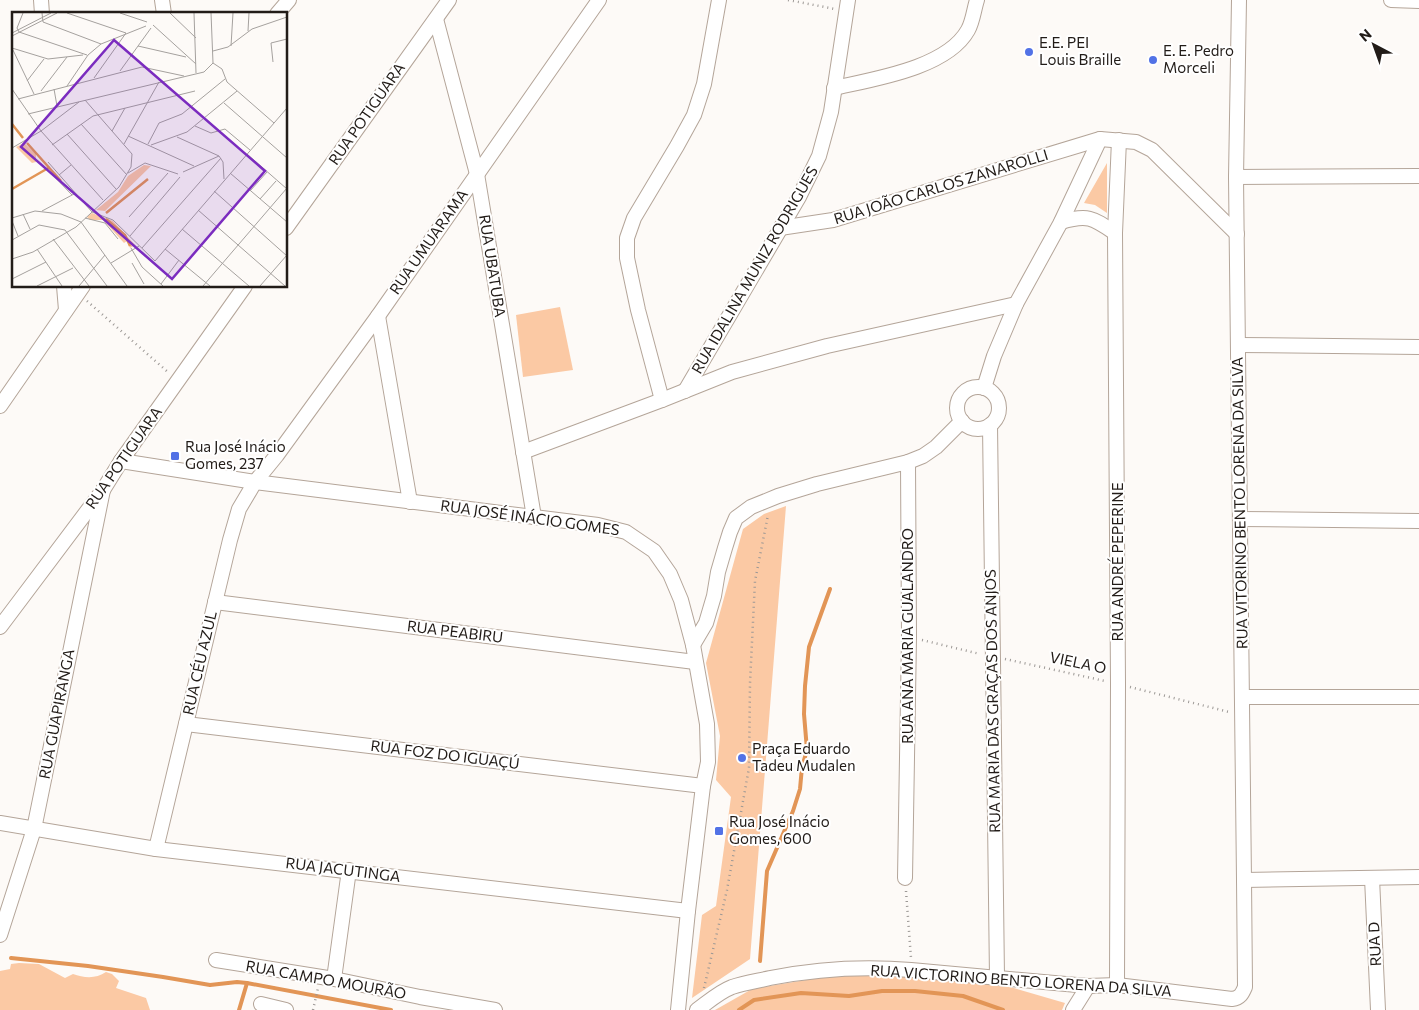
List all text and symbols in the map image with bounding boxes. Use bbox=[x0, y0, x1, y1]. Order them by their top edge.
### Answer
inset map bbox=[12, 12, 288, 288]
north arrow bbox=[1349, 20, 1399, 70]
text: N bbox=[1356, 25, 1375, 45]
place label: E.E. PEI Louis Braille bbox=[1039, 33, 1121, 68]
place label: E. E. Pedro Morceli bbox=[1163, 41, 1234, 76]
marker: E.E. PEI Louis Braille bbox=[1023, 46, 1035, 58]
marker: E. E. Pedro Morceli bbox=[1147, 54, 1159, 66]
street label: RUA POTIGUARA bbox=[324, 59, 408, 168]
street label: RUA JOÃO CARLOS ZANAROLLI bbox=[831, 145, 1050, 227]
street label: RUA IDALINA MUNIZ RODRIGUES bbox=[687, 162, 821, 376]
street label: RUA UMUARAMA bbox=[385, 185, 471, 298]
street label: RUA UBATUBA bbox=[476, 213, 510, 318]
street label: RUA VITORINO BENTO LORENA DA SILVA bbox=[1227, 357, 1251, 649]
street label: RUA POTIGUARA bbox=[81, 403, 165, 512]
place label: Rua José Inácio Gomes, 237 bbox=[185, 437, 286, 472]
marker: Rua José Inácio Gomes, 237 bbox=[169, 450, 181, 462]
street label: RUA ANDRÉ PEPERINE bbox=[1107, 482, 1126, 642]
street label: RUA JOSÉ INÁCIO GOMES bbox=[439, 495, 621, 539]
street label: RUA ANA MARIA GUALANDRO bbox=[898, 528, 916, 744]
street label: RUA MARIA DAS GRAÇAS DOS ANJOS bbox=[981, 569, 1003, 833]
street label: RUA CÉU AZUL bbox=[177, 608, 220, 717]
street label: RUA PEABIRU bbox=[406, 616, 504, 646]
street label: RUA GUAPIRANGA bbox=[35, 647, 77, 780]
street label: VIELA O bbox=[1048, 647, 1108, 677]
street label: RUA FOZ DO IGUAÇÚ bbox=[370, 735, 521, 772]
place label: Praça Eduardo Tadeu Mudalen bbox=[752, 739, 856, 774]
marker: Praça Eduardo Tadeu Mudalen bbox=[736, 752, 748, 764]
place label: Rua José Inácio Gomes, 600 bbox=[729, 812, 830, 847]
marker: Rua José Inácio Gomes, 600 bbox=[713, 825, 725, 837]
street label: RUA JACUTINGA bbox=[285, 853, 402, 885]
street label: RUA D bbox=[1364, 921, 1384, 967]
street label: RUA CAMPO MOURÃO bbox=[245, 956, 408, 1002]
street label: RUA VICTORINO BENTO LORENA DA SILVA bbox=[870, 960, 1172, 1000]

